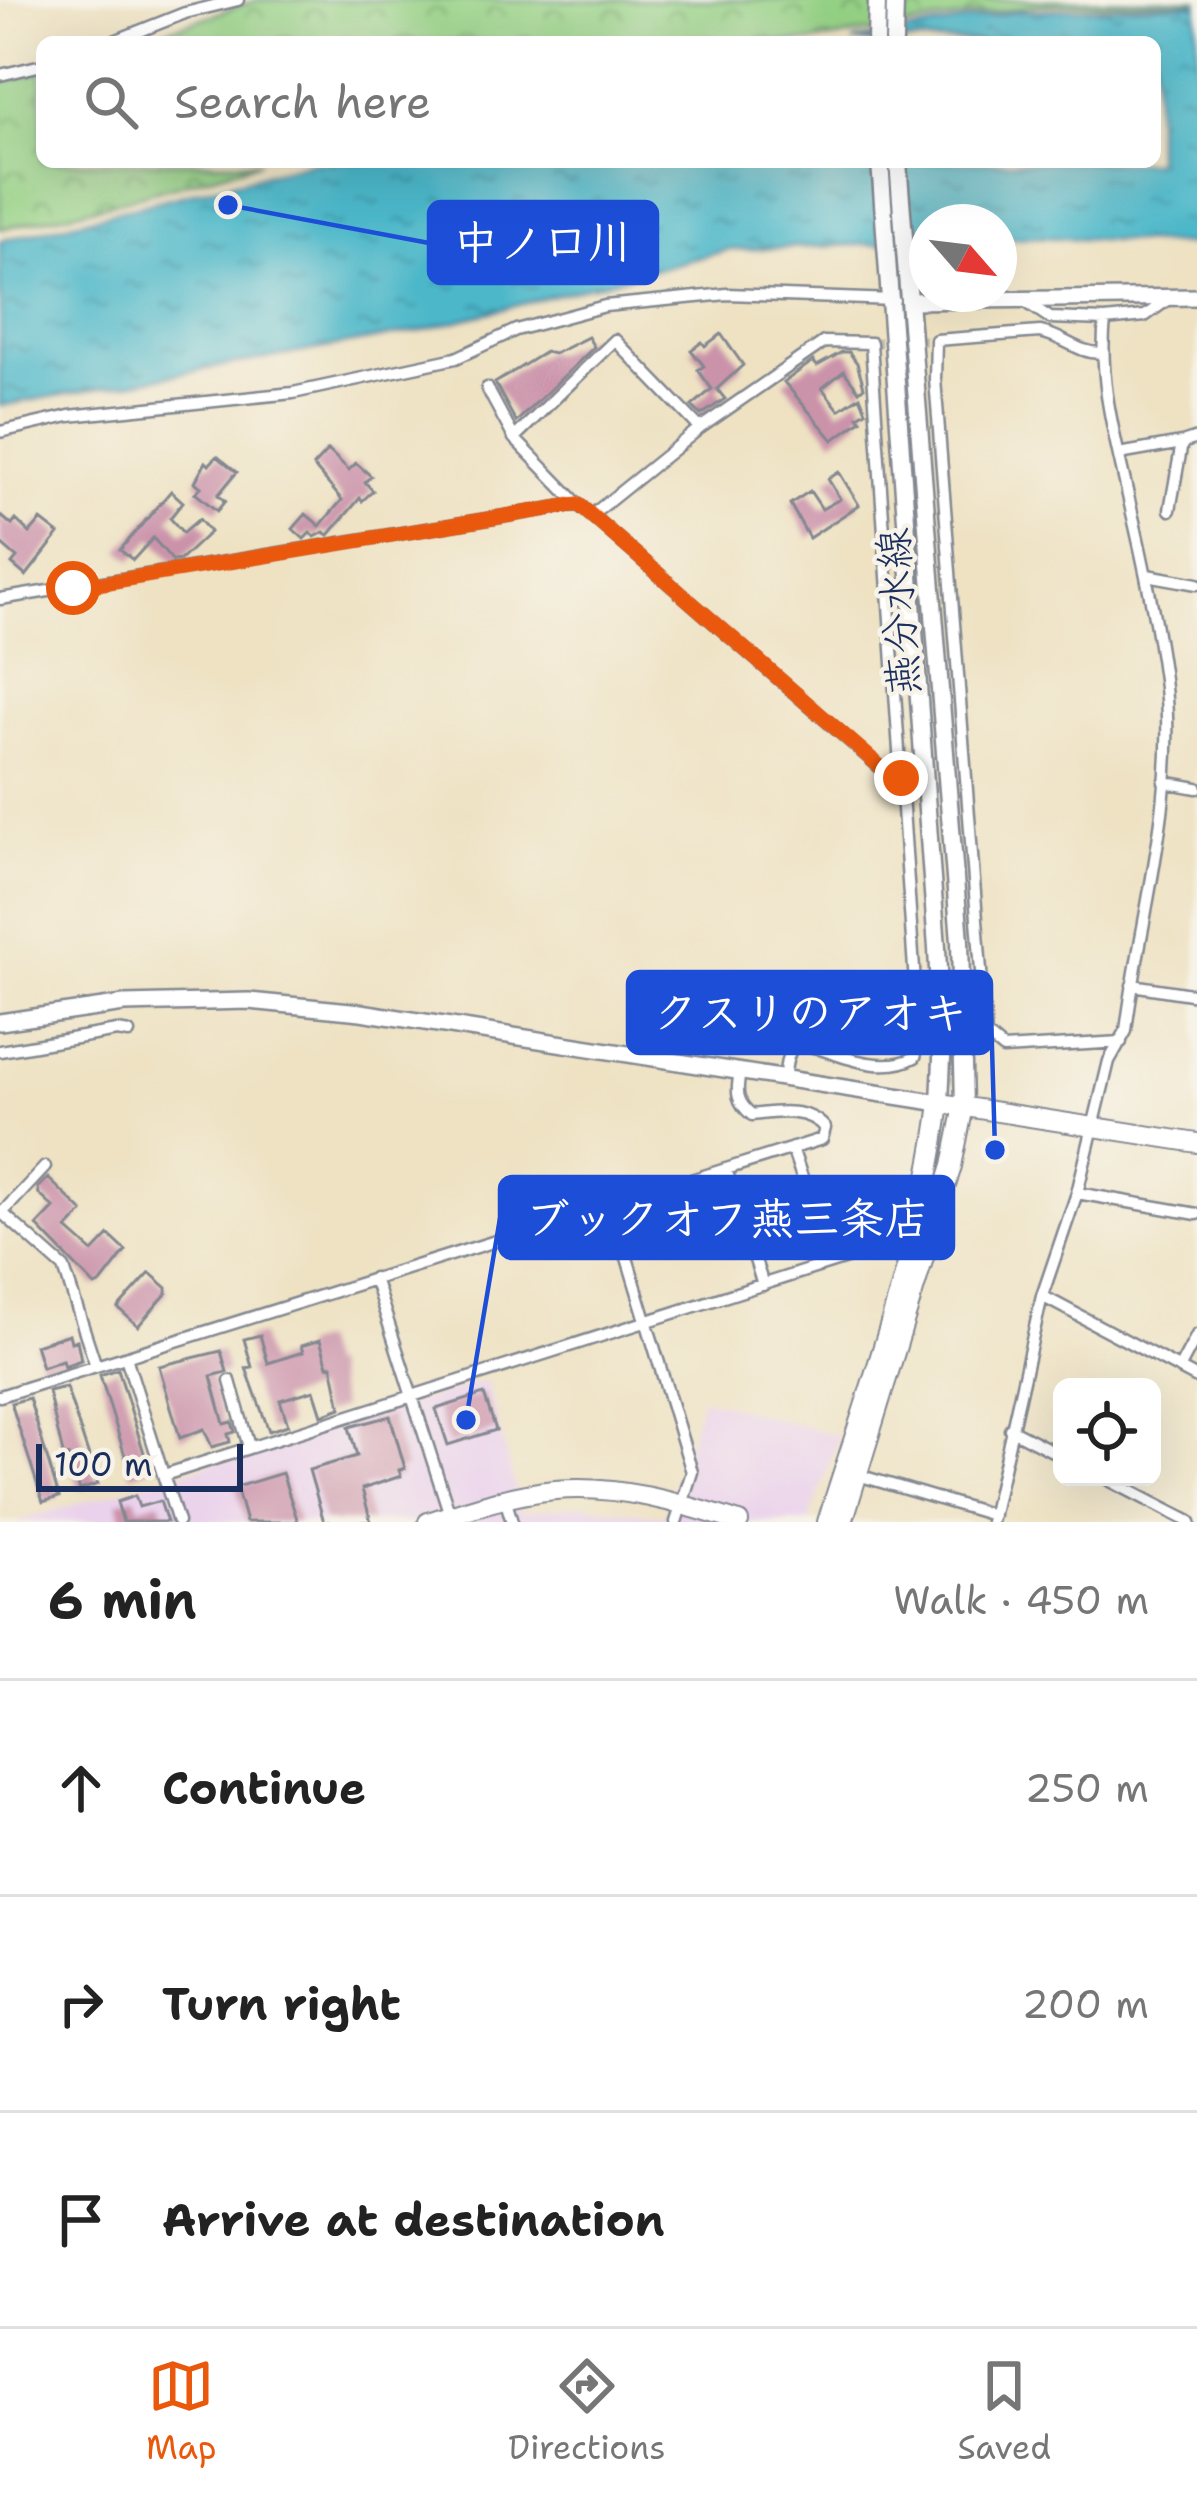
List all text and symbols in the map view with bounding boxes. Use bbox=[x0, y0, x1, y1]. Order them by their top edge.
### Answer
search box bbox=[36, 36, 1161, 168]
icon: search bbox=[78, 69, 144, 135]
text: Search here bbox=[174, 72, 431, 132]
callout: 中ノ口川 bbox=[429, 202, 657, 283]
north arrow bbox=[909, 204, 1017, 312]
text: 中ノ口川 bbox=[453, 212, 633, 272]
street label: 燕分水線 bbox=[864, 526, 932, 698]
route start bbox=[46, 561, 100, 615]
route end bbox=[874, 751, 928, 805]
callout: クスリのアオキ bbox=[628, 972, 991, 1053]
text: クスリのアオキ bbox=[652, 982, 968, 1042]
callout: ブックオフ燕三条店 bbox=[500, 1177, 953, 1258]
text: ブックオフ燕三条店 bbox=[524, 1188, 930, 1248]
map controls bbox=[1053, 1378, 1161, 1486]
button: locate bbox=[1053, 1378, 1161, 1486]
scale bar bbox=[36, 1438, 243, 1491]
text: 100 m bbox=[54, 1442, 153, 1487]
text: 6 min bbox=[48, 1566, 197, 1634]
text: Walk · 450 m bbox=[893, 1574, 1149, 1626]
icon: ahead bbox=[48, 1755, 114, 1821]
text: Continue bbox=[162, 1758, 366, 1818]
text: 250 m bbox=[1025, 1762, 1149, 1814]
icon: right bbox=[48, 1971, 114, 2037]
text: Turn right bbox=[162, 1974, 401, 2034]
text: 200 m bbox=[1022, 1978, 1149, 2030]
icon: arrive bbox=[48, 2187, 114, 2253]
text: Arrive at destination bbox=[162, 2190, 665, 2250]
tab: Map bbox=[146, 2353, 217, 2470]
tab: Directions bbox=[508, 2353, 666, 2470]
tab: Saved bbox=[957, 2353, 1051, 2470]

